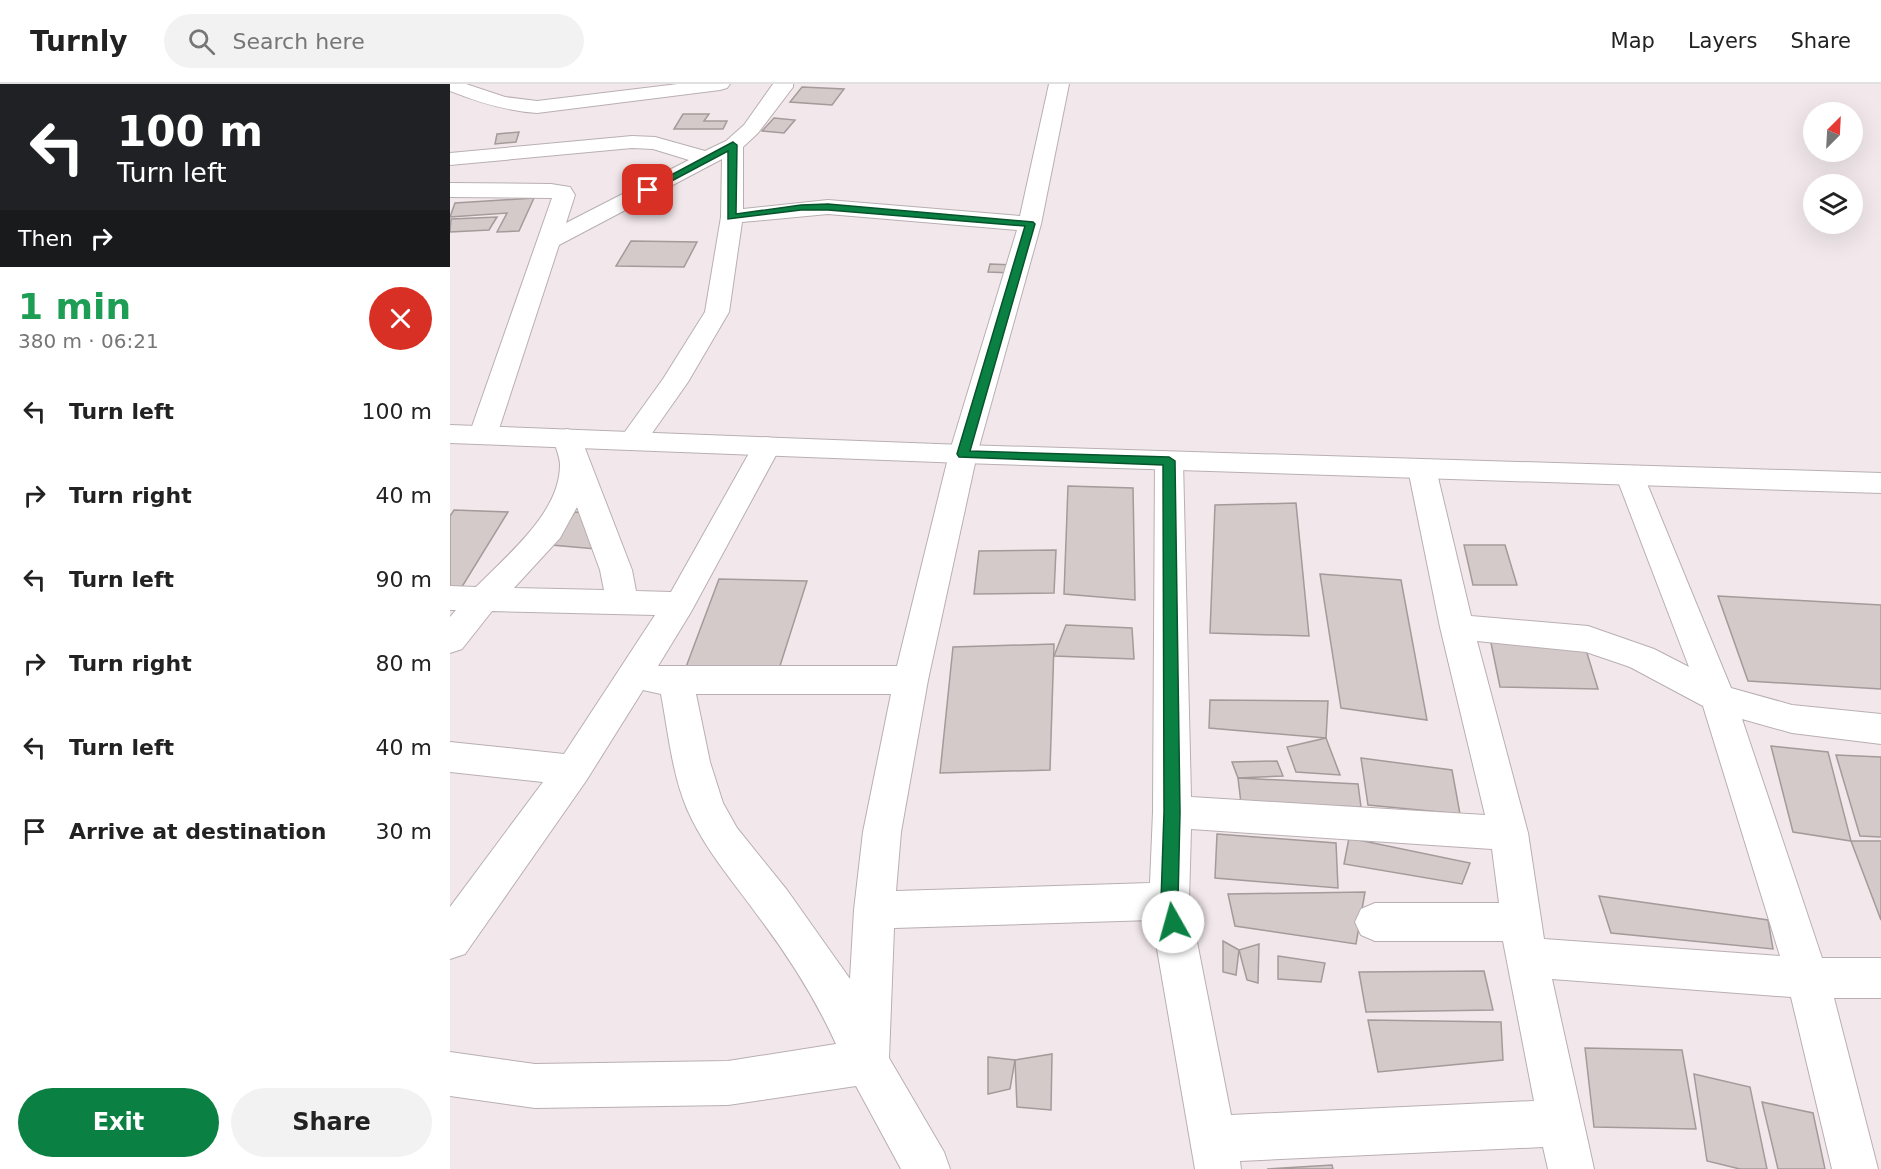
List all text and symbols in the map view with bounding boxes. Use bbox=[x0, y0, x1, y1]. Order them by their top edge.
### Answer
search box bbox=[164, 14, 584, 68]
text: Turnly bbox=[30, 25, 128, 58]
icon: search bbox=[185, 25, 218, 58]
text: Search here bbox=[233, 29, 365, 54]
text: Map bbox=[1611, 29, 1655, 53]
text: Layers bbox=[1688, 29, 1757, 53]
text: Share bbox=[1790, 29, 1851, 53]
north arrow bbox=[1803, 102, 1863, 162]
map controls bbox=[1803, 102, 1863, 234]
text: 100 m bbox=[117, 107, 263, 156]
icon: left bbox=[18, 108, 96, 186]
text: Turn left bbox=[117, 157, 227, 188]
pin bbox=[622, 164, 673, 215]
icon: arrive bbox=[631, 173, 664, 206]
button: layers bbox=[1803, 174, 1863, 234]
icon: right bbox=[85, 222, 118, 255]
text: Then bbox=[18, 226, 73, 251]
text: 1 min bbox=[18, 286, 131, 327]
button: close bbox=[369, 287, 432, 350]
text: 380 m · 06:21 bbox=[18, 329, 159, 353]
icon: left bbox=[18, 395, 51, 428]
text: Turn left bbox=[69, 399, 174, 424]
text: 100 m bbox=[362, 399, 432, 424]
icon: right bbox=[18, 479, 51, 512]
text: Turn right bbox=[69, 483, 192, 508]
text: 40 m bbox=[376, 483, 432, 508]
icon: left bbox=[18, 563, 51, 596]
text: Turn left bbox=[69, 567, 174, 592]
text: 90 m bbox=[376, 567, 432, 592]
icon: right bbox=[18, 647, 51, 680]
text: Turn right bbox=[69, 651, 192, 676]
text: 80 m bbox=[376, 651, 432, 676]
icon: left bbox=[18, 731, 51, 764]
text: Turn left bbox=[69, 735, 174, 760]
text: 40 m bbox=[376, 735, 432, 760]
icon: arrive bbox=[18, 815, 51, 848]
text: Arrive at destination bbox=[69, 819, 326, 844]
text: 30 m bbox=[376, 819, 432, 844]
position arrow bbox=[1141, 890, 1205, 954]
button: Exit bbox=[18, 1088, 219, 1157]
button: Share bbox=[231, 1088, 432, 1157]

